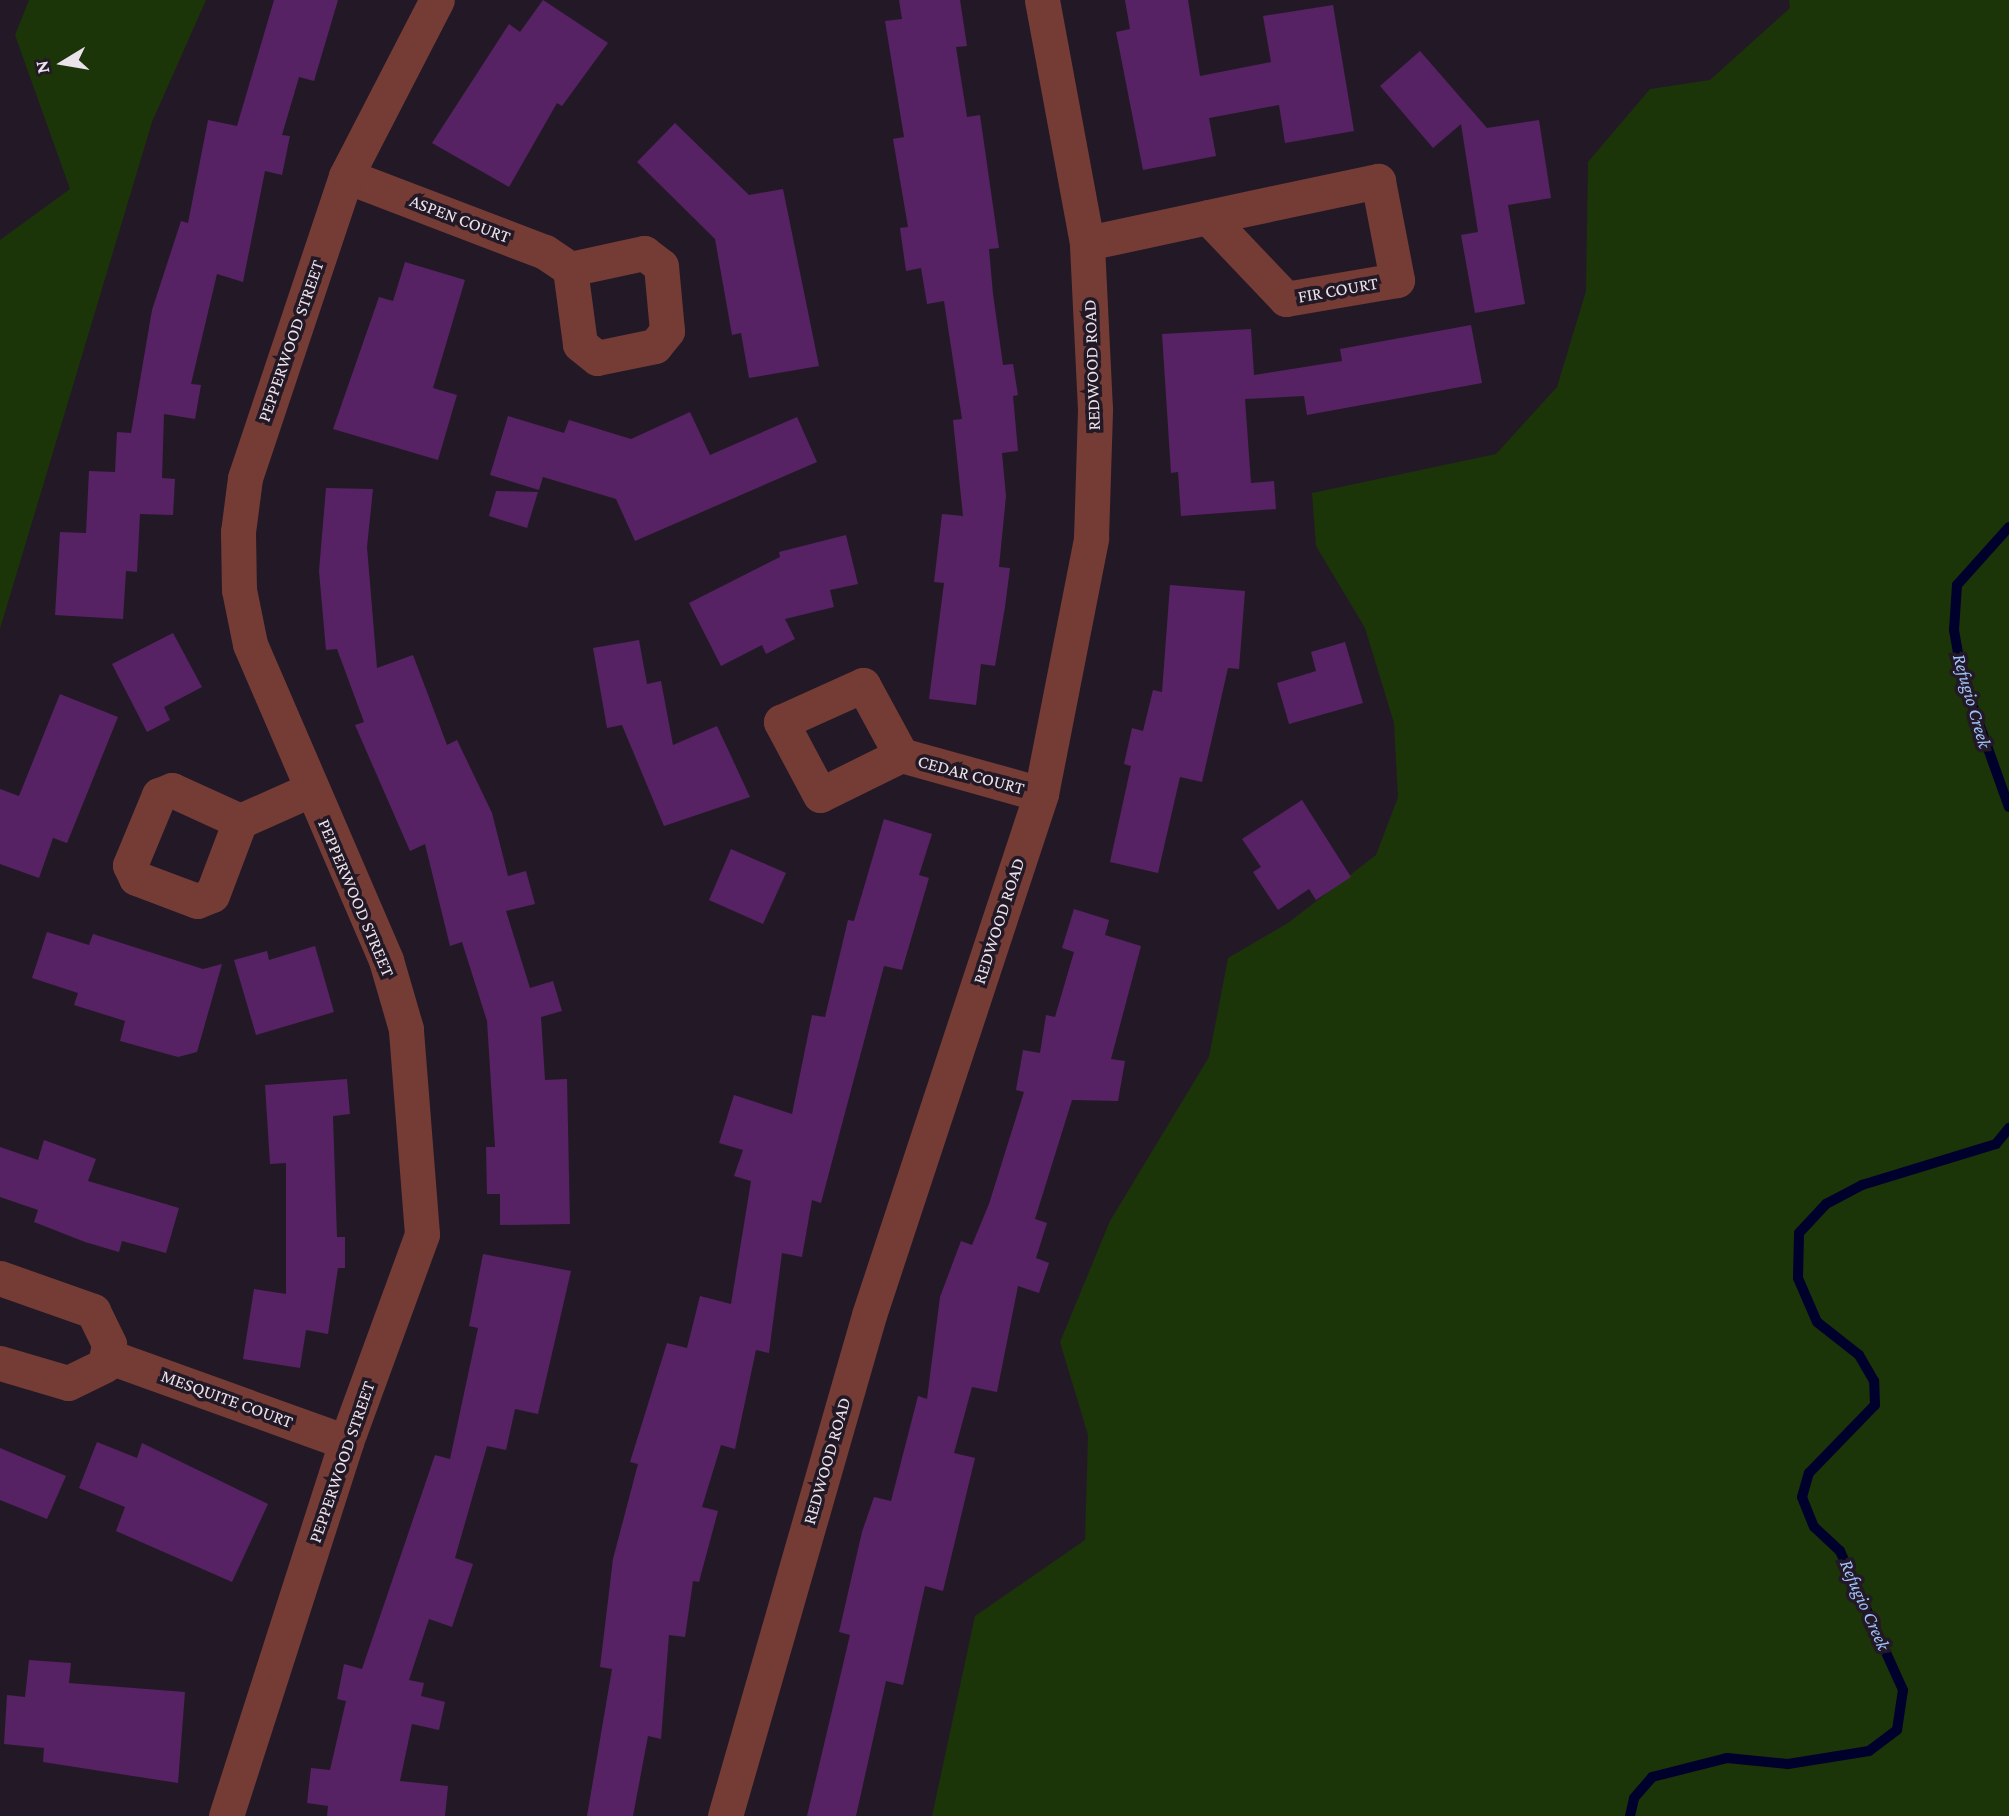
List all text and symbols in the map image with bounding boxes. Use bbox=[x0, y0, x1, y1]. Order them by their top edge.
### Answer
north arrow bbox=[28, 28, 98, 98]
text: N bbox=[30, 59, 53, 75]
street label: ASPEN COURT bbox=[407, 190, 513, 248]
street label: PEPPERWOOD STREET bbox=[253, 257, 329, 425]
street label: FIR COURT bbox=[1296, 272, 1380, 308]
street label: REDWOOD ROAD bbox=[1079, 299, 1105, 431]
water label: Refugio Creek bbox=[1948, 651, 1996, 751]
street label: CEDAR COURT bbox=[915, 750, 1027, 800]
street label: PEPPERWOOD STREET bbox=[313, 816, 399, 980]
street label: REDWOOD ROAD bbox=[968, 855, 1030, 987]
street label: MESQUITE COURT bbox=[158, 1365, 296, 1433]
street label: PEPPERWOOD STREET bbox=[304, 1378, 380, 1546]
street label: REDWOOD ROAD bbox=[799, 1395, 855, 1527]
water label: Refugio Creek bbox=[1835, 1556, 1895, 1654]

